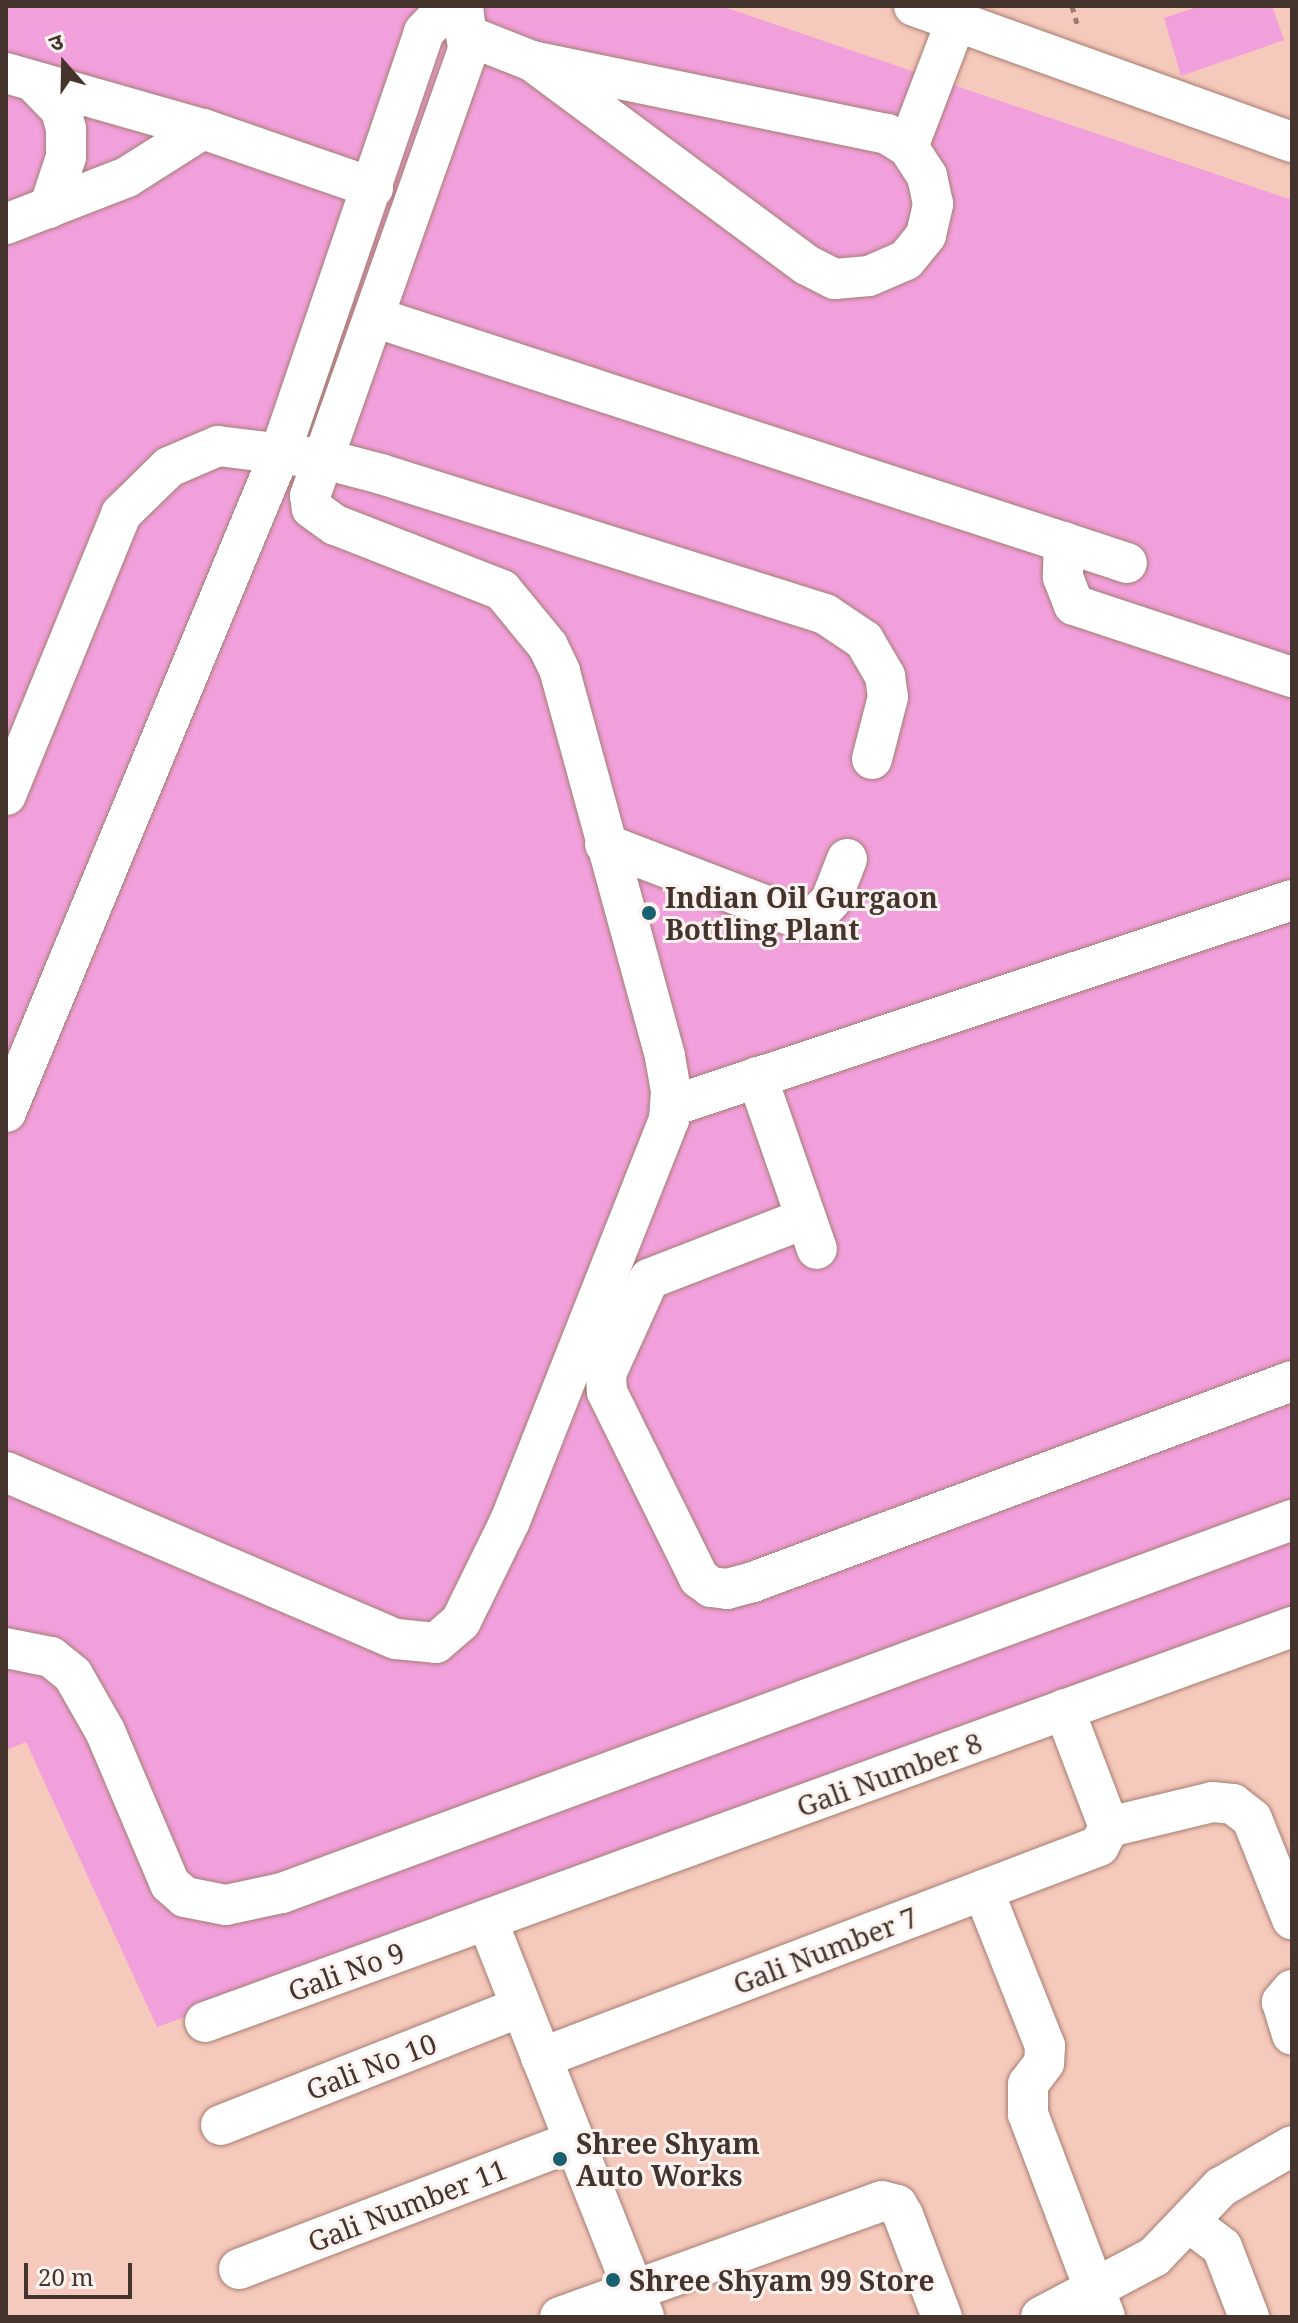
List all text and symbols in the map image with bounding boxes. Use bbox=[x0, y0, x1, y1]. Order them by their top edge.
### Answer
north arrow bbox=[24, 24, 104, 104]
text: उ bbox=[45, 25, 67, 58]
place label: Indian Oil Gurgaon Bottling Plant bbox=[665, 880, 938, 946]
marker: Indian Oil Gurgaon Bottling Plant bbox=[640, 904, 658, 922]
street label: Gali Number 8 bbox=[792, 1725, 986, 1823]
street label: Gali Number 7 bbox=[728, 1899, 922, 2001]
street label: Gali No 9 bbox=[283, 1934, 409, 2008]
street label: Gali No 10 bbox=[301, 2026, 441, 2106]
place label: Shree Shyam Auto Works bbox=[576, 2126, 760, 2192]
marker: Shree Shyam Auto Works bbox=[551, 2150, 569, 2168]
street label: Gali Number 11 bbox=[303, 2152, 511, 2258]
scale bar bbox=[28, 2247, 136, 2297]
text: 20 m bbox=[38, 2260, 94, 2293]
place label: Shree Shyam 99 Store bbox=[629, 2263, 934, 2297]
marker: Shree Shyam 99 Store bbox=[604, 2271, 622, 2289]

